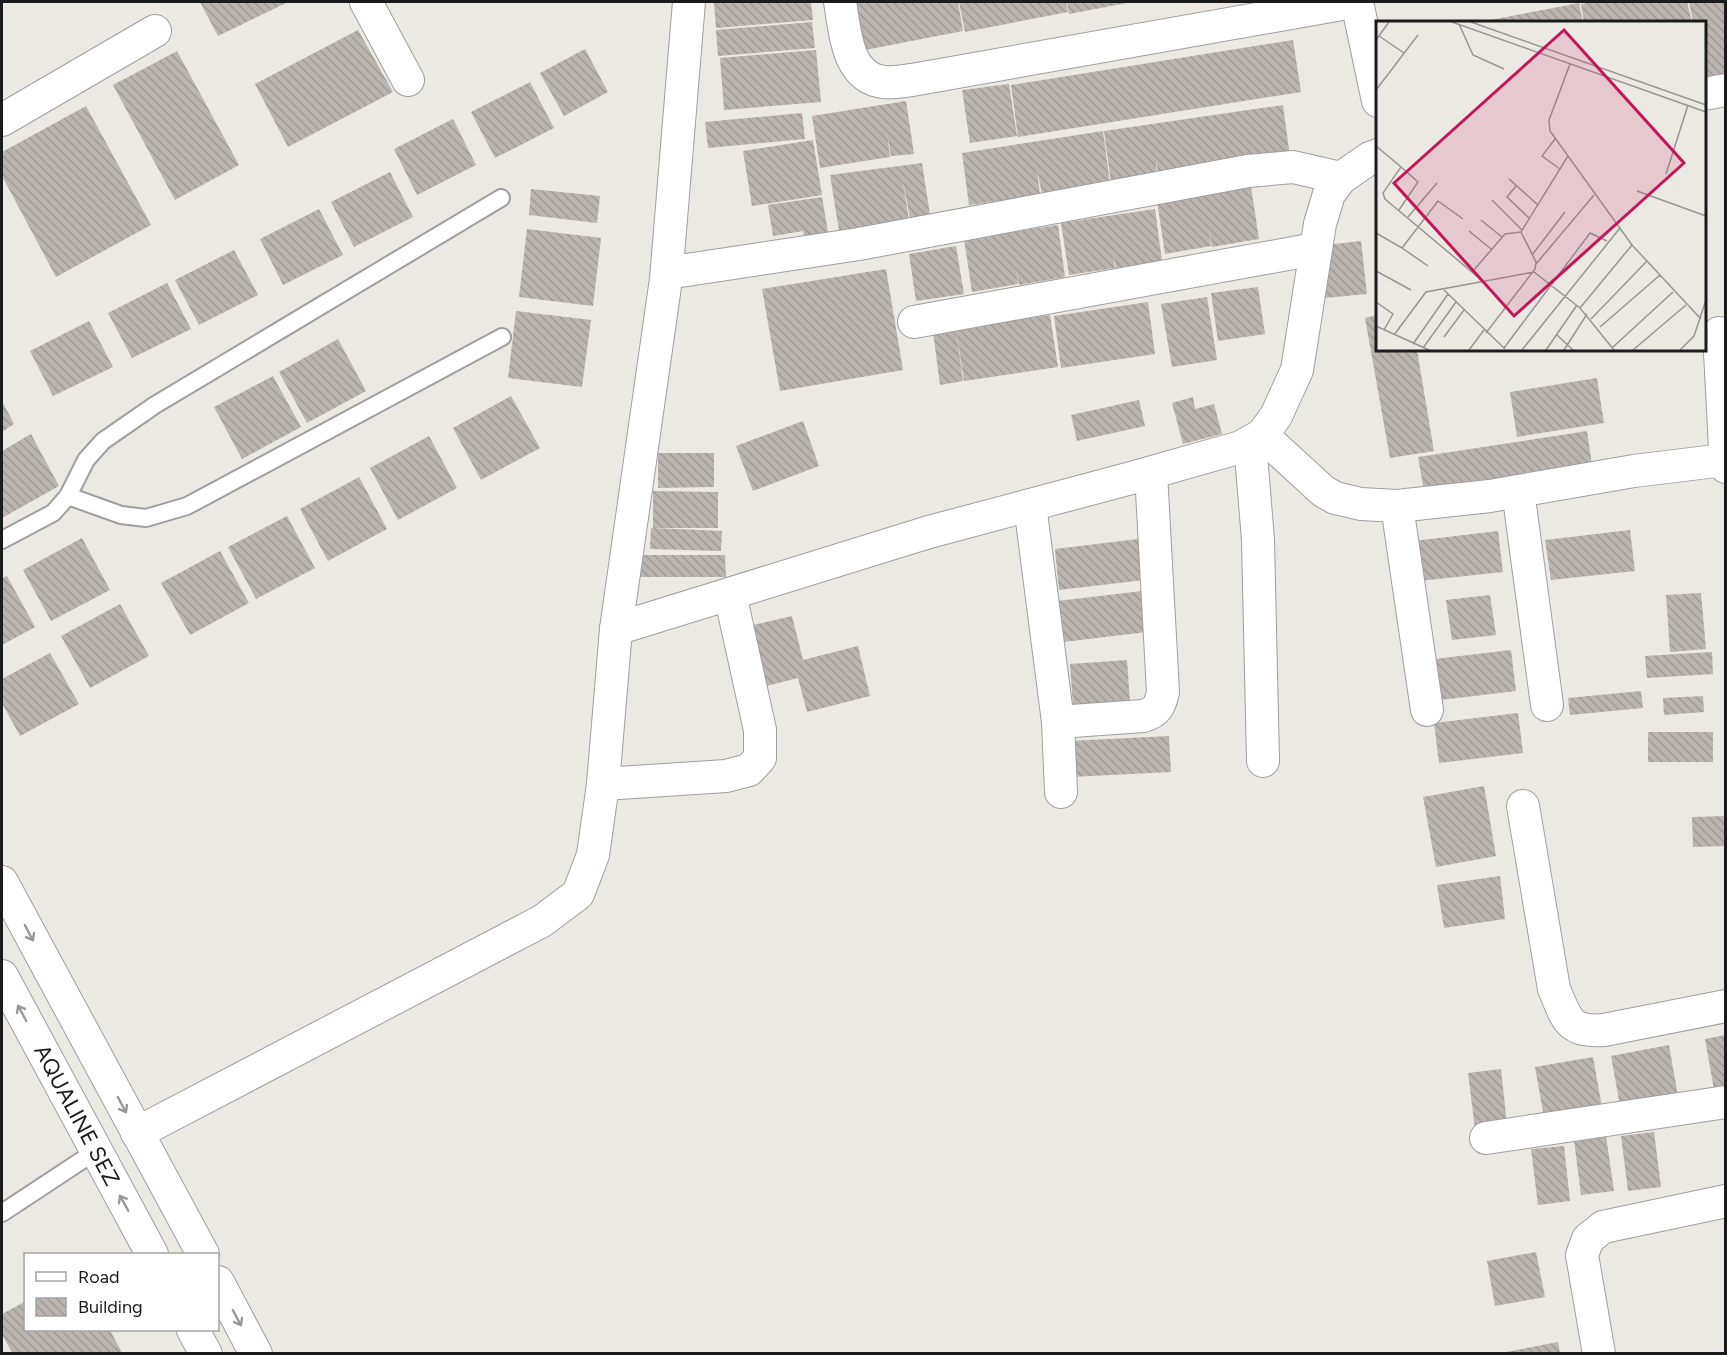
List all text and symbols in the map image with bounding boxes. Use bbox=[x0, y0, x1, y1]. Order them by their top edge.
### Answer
inset map bbox=[1376, 21, 1706, 351]
one-way arrow bbox=[23, 924, 35, 941]
one-way arrow bbox=[15, 1004, 27, 1022]
street label: AQUALINE SEZ bbox=[28, 1040, 126, 1190]
one-way arrow bbox=[117, 1095, 128, 1113]
one-way arrow bbox=[118, 1195, 130, 1212]
legend bbox=[24, 1253, 219, 1331]
text: Road bbox=[78, 1266, 119, 1288]
text: Building bbox=[78, 1296, 143, 1318]
one-way arrow bbox=[231, 1309, 243, 1326]

